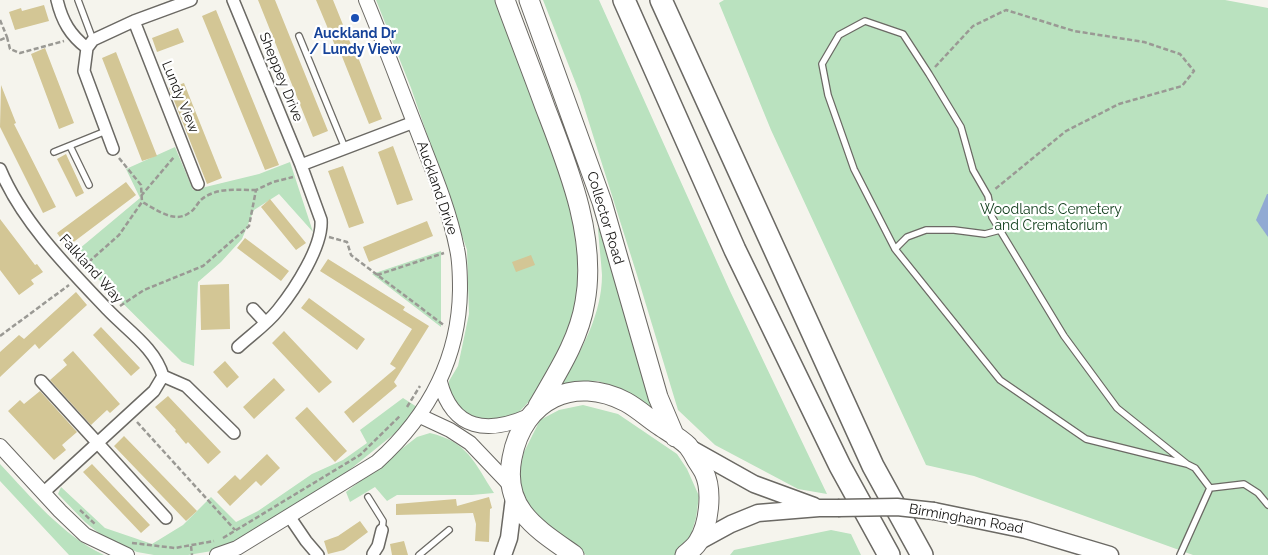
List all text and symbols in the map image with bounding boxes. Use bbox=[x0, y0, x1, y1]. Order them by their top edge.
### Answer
marker: Auckland Dr / Lundy View bbox=[349, 12, 361, 24]
place label: Auckland Dr / Lundy View bbox=[309, 26, 401, 58]
street label: Sheppey Drive bbox=[255, 30, 307, 124]
street label: Lundy View bbox=[158, 58, 202, 136]
street label: Auckland Drive bbox=[413, 139, 461, 237]
street label: Collector Road bbox=[583, 169, 627, 267]
park label: Woodlands Cemetery and Crematorium bbox=[980, 202, 1122, 234]
street label: Falkland Way bbox=[56, 231, 126, 307]
street label: Birmingham Road bbox=[908, 501, 1024, 537]

